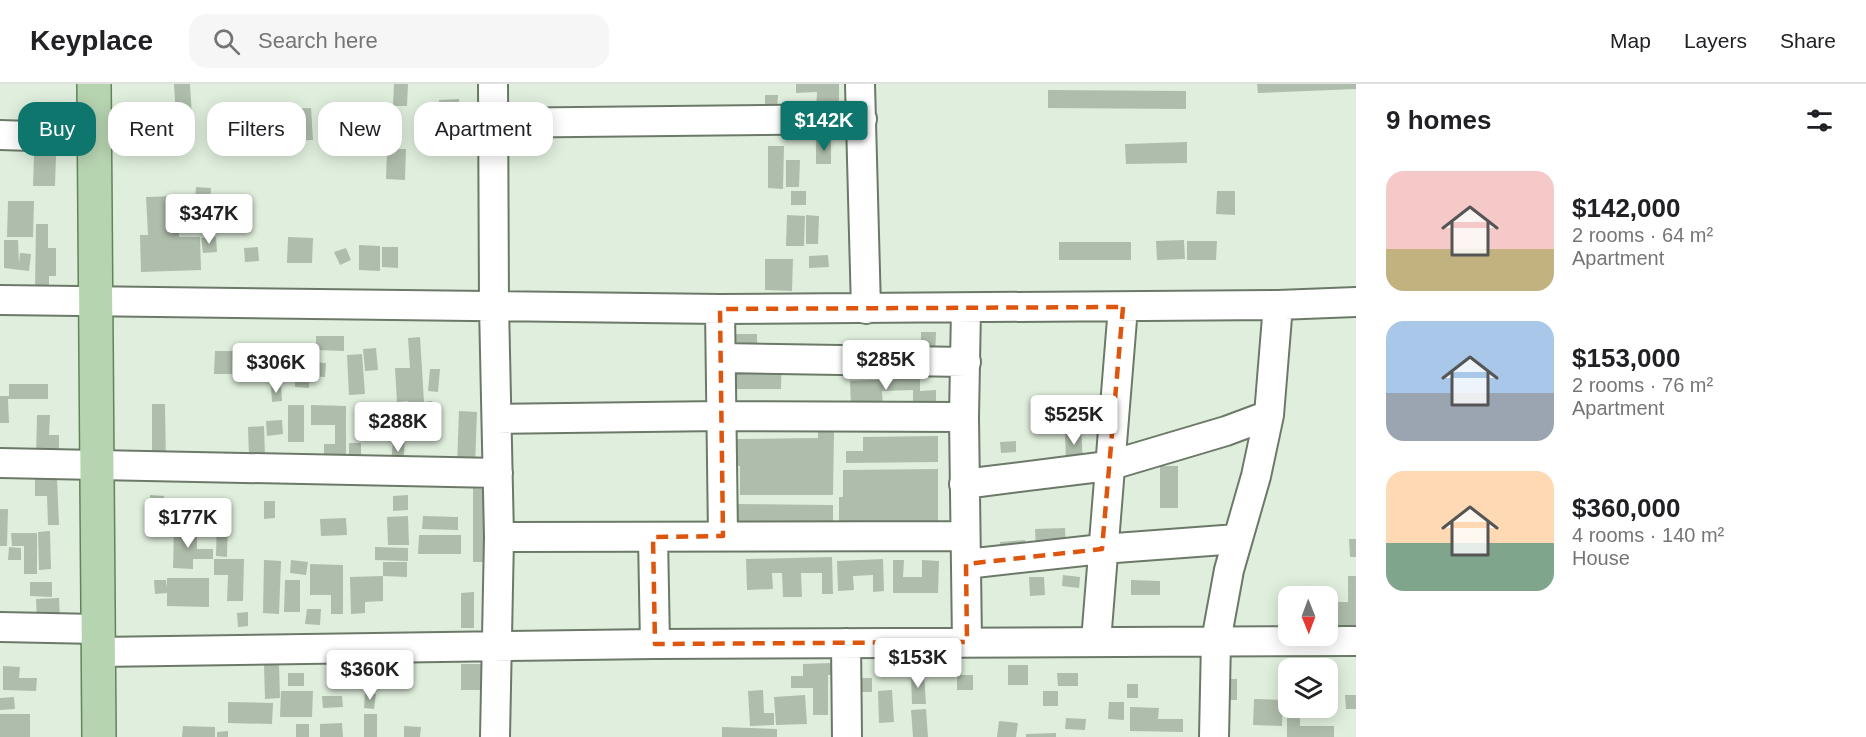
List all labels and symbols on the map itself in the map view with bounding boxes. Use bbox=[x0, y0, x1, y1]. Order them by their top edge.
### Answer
pin: $142K bbox=[782, 101, 866, 152]
pin: $347K bbox=[167, 194, 251, 245]
pin: $285K bbox=[844, 340, 928, 391]
pin: $306K bbox=[234, 343, 318, 394]
pin: $525K bbox=[1032, 395, 1116, 446]
pin: $288K bbox=[356, 402, 440, 453]
pin: $177K bbox=[146, 498, 230, 549]
north arrow bbox=[1278, 586, 1338, 646]
pin: $153K bbox=[876, 638, 960, 689]
pin: $360K bbox=[328, 650, 412, 701]

